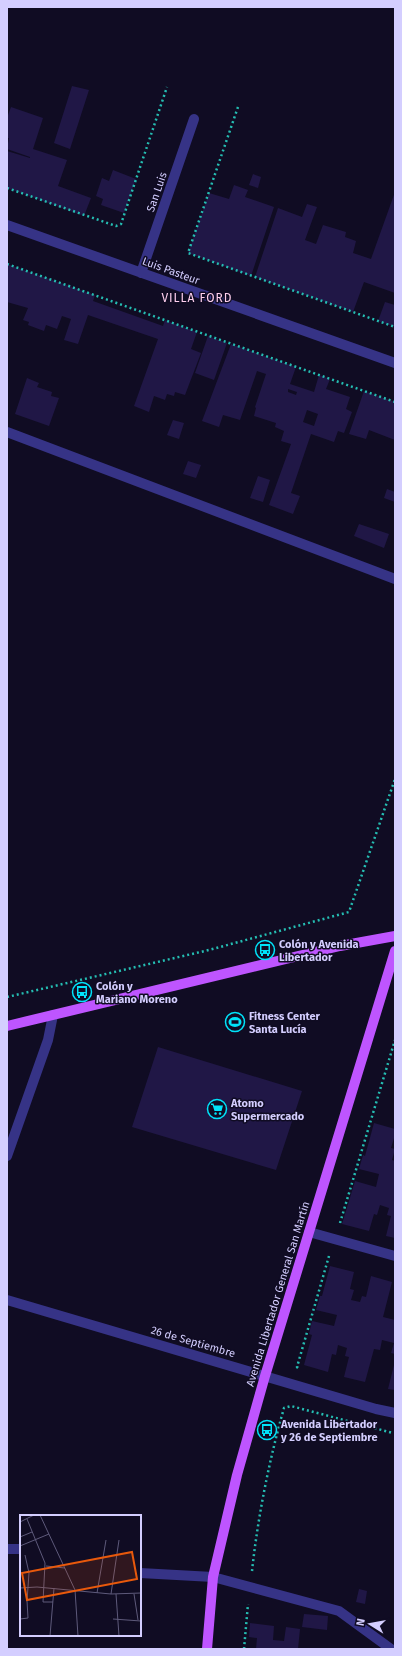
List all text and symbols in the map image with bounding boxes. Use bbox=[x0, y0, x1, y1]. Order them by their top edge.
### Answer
street label: San Luis bbox=[144, 170, 170, 214]
street label: Luis Pasteur bbox=[141, 255, 202, 288]
district label: VILLA FORD bbox=[161, 291, 233, 305]
place label: Colón y Avenida Libertador bbox=[279, 938, 359, 964]
bus stop icon: Colón y Avenida Libertador bbox=[254, 939, 276, 961]
place label: Colón y Mariano Moreno bbox=[96, 980, 178, 1006]
bus stop icon: Colón y Mariano Moreno bbox=[71, 981, 93, 1003]
place label: Fitness Center Santa Lucía bbox=[249, 1010, 321, 1036]
sports icon: Fitness Center Santa Lucía bbox=[224, 1011, 246, 1033]
place label: Atomo Supermercado bbox=[230, 1097, 305, 1123]
supermarket icon: Atomo Supermercado bbox=[206, 1098, 228, 1120]
street label: Avenida Libertador General San Martín bbox=[244, 1200, 312, 1388]
street label: 26 de Septiembre bbox=[149, 1324, 237, 1360]
place label: Avenida Libertador y 26 de Septiembre bbox=[280, 1418, 378, 1444]
bus stop icon: Avenida Libertador y 26 de Septiembre bbox=[256, 1419, 278, 1441]
inset map bbox=[20, 1515, 141, 1636]
north arrow bbox=[350, 1604, 390, 1644]
text: N bbox=[354, 1617, 368, 1627]

